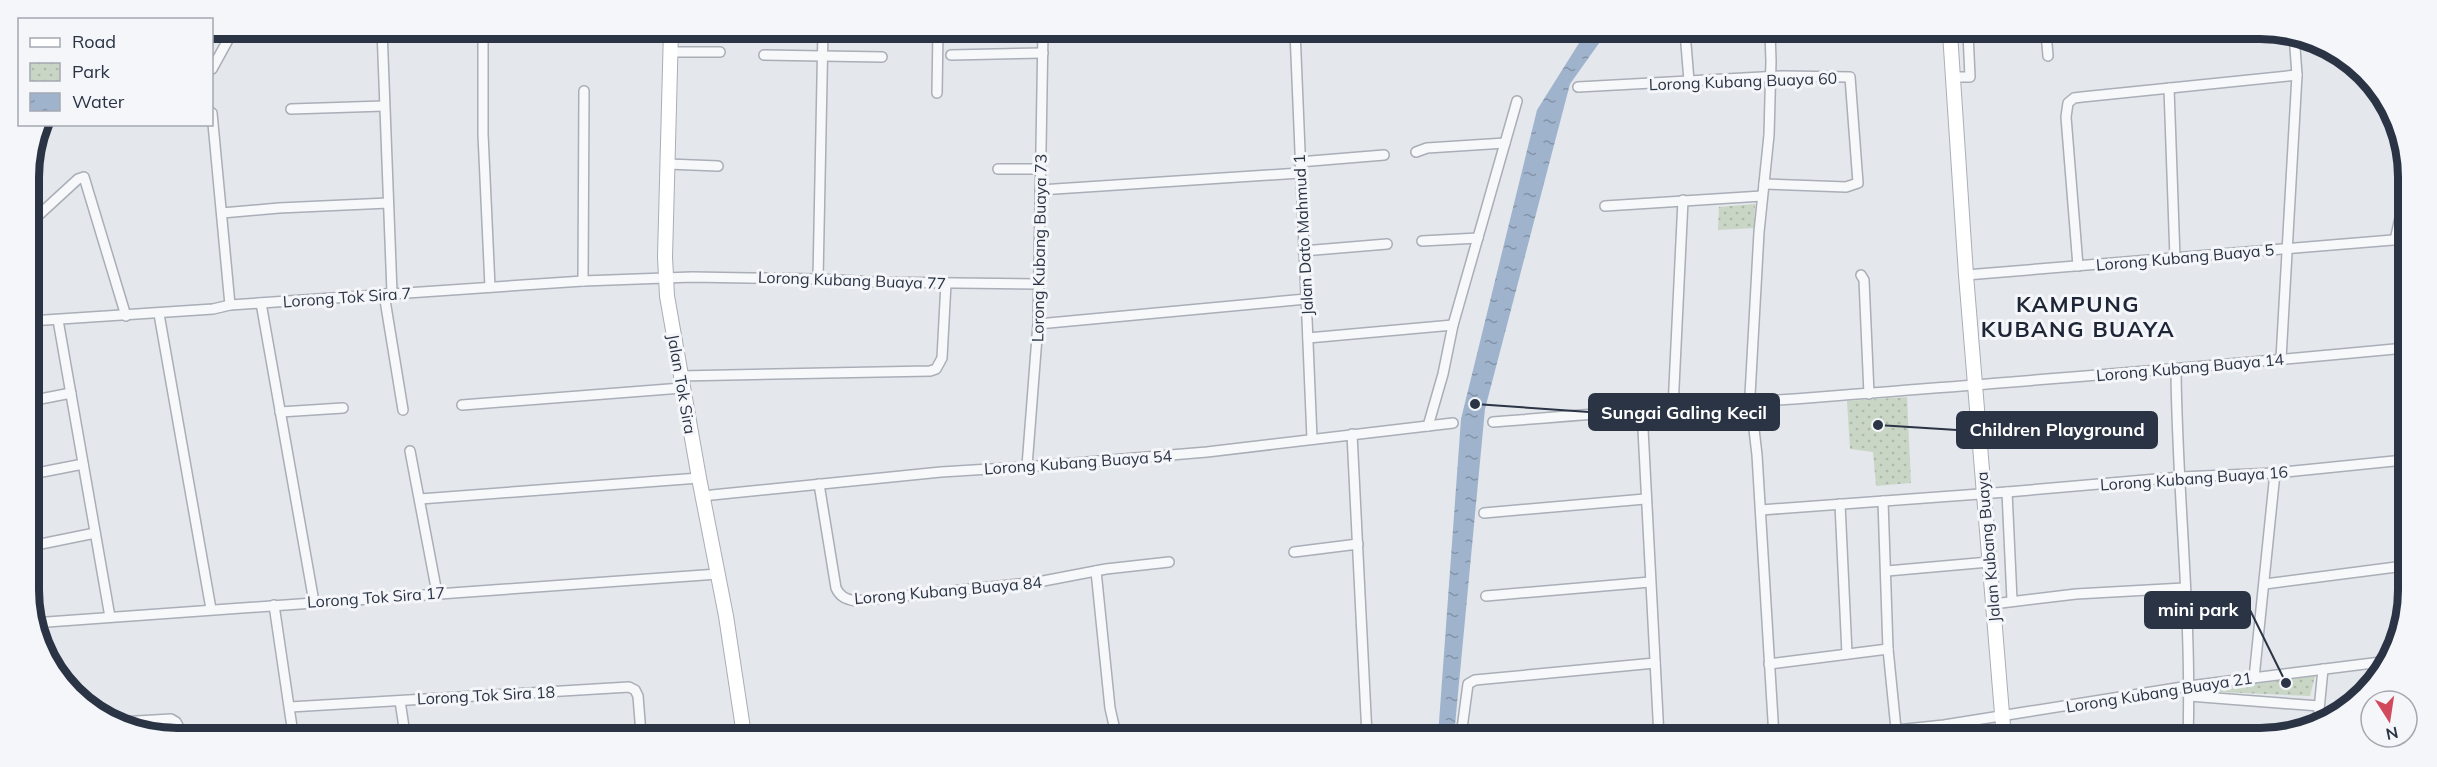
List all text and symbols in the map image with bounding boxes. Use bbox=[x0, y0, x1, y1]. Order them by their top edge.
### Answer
legend bbox=[18, 18, 213, 126]
text: Road bbox=[72, 30, 116, 53]
text: Park bbox=[72, 60, 111, 83]
street label: Lorong Kubang Buaya 60 bbox=[1649, 68, 1837, 94]
text: Water bbox=[72, 90, 125, 113]
street label: Lorong Kubang Buaya 73 bbox=[1027, 154, 1051, 342]
street label: Jalan Dato Mahmud 1 bbox=[1289, 154, 1317, 316]
street label: Lorong Kubang Buaya 5 bbox=[2095, 239, 2275, 275]
street label: Lorong Kubang Buaya 77 bbox=[758, 267, 946, 293]
street label: Lorong Tok Sira 7 bbox=[282, 283, 412, 311]
district label: KAMPUNG KUBANG BUAYA bbox=[1981, 290, 2175, 343]
street label: Jalan Tok Sira bbox=[663, 333, 701, 435]
street label: Lorong Kubang Buaya 14 bbox=[2095, 349, 2285, 385]
callout: Sungai Galing Kecil bbox=[1589, 394, 1779, 430]
text: Sungai Galing Kecil bbox=[1601, 401, 1767, 424]
callout: Children Playground bbox=[1957, 412, 2157, 448]
text: Children Playground bbox=[1969, 418, 2145, 441]
street label: Lorong Kubang Buaya 54 bbox=[983, 445, 1173, 479]
street label: Lorong Kubang Buaya 16 bbox=[2099, 461, 2289, 495]
street label: Jalan Kubang Buaya bbox=[1971, 471, 2005, 623]
street label: Lorong Kubang Buaya 84 bbox=[853, 572, 1043, 608]
street label: Lorong Tok Sira 17 bbox=[306, 582, 446, 612]
callout: mini park bbox=[2145, 592, 2250, 628]
text: mini park bbox=[2158, 598, 2239, 621]
street label: Lorong Kubang Buaya 21 bbox=[2064, 667, 2254, 717]
street label: Lorong Tok Sira 18 bbox=[416, 681, 556, 709]
north arrow bbox=[2359, 689, 2419, 749]
text: N bbox=[2384, 723, 2400, 745]

